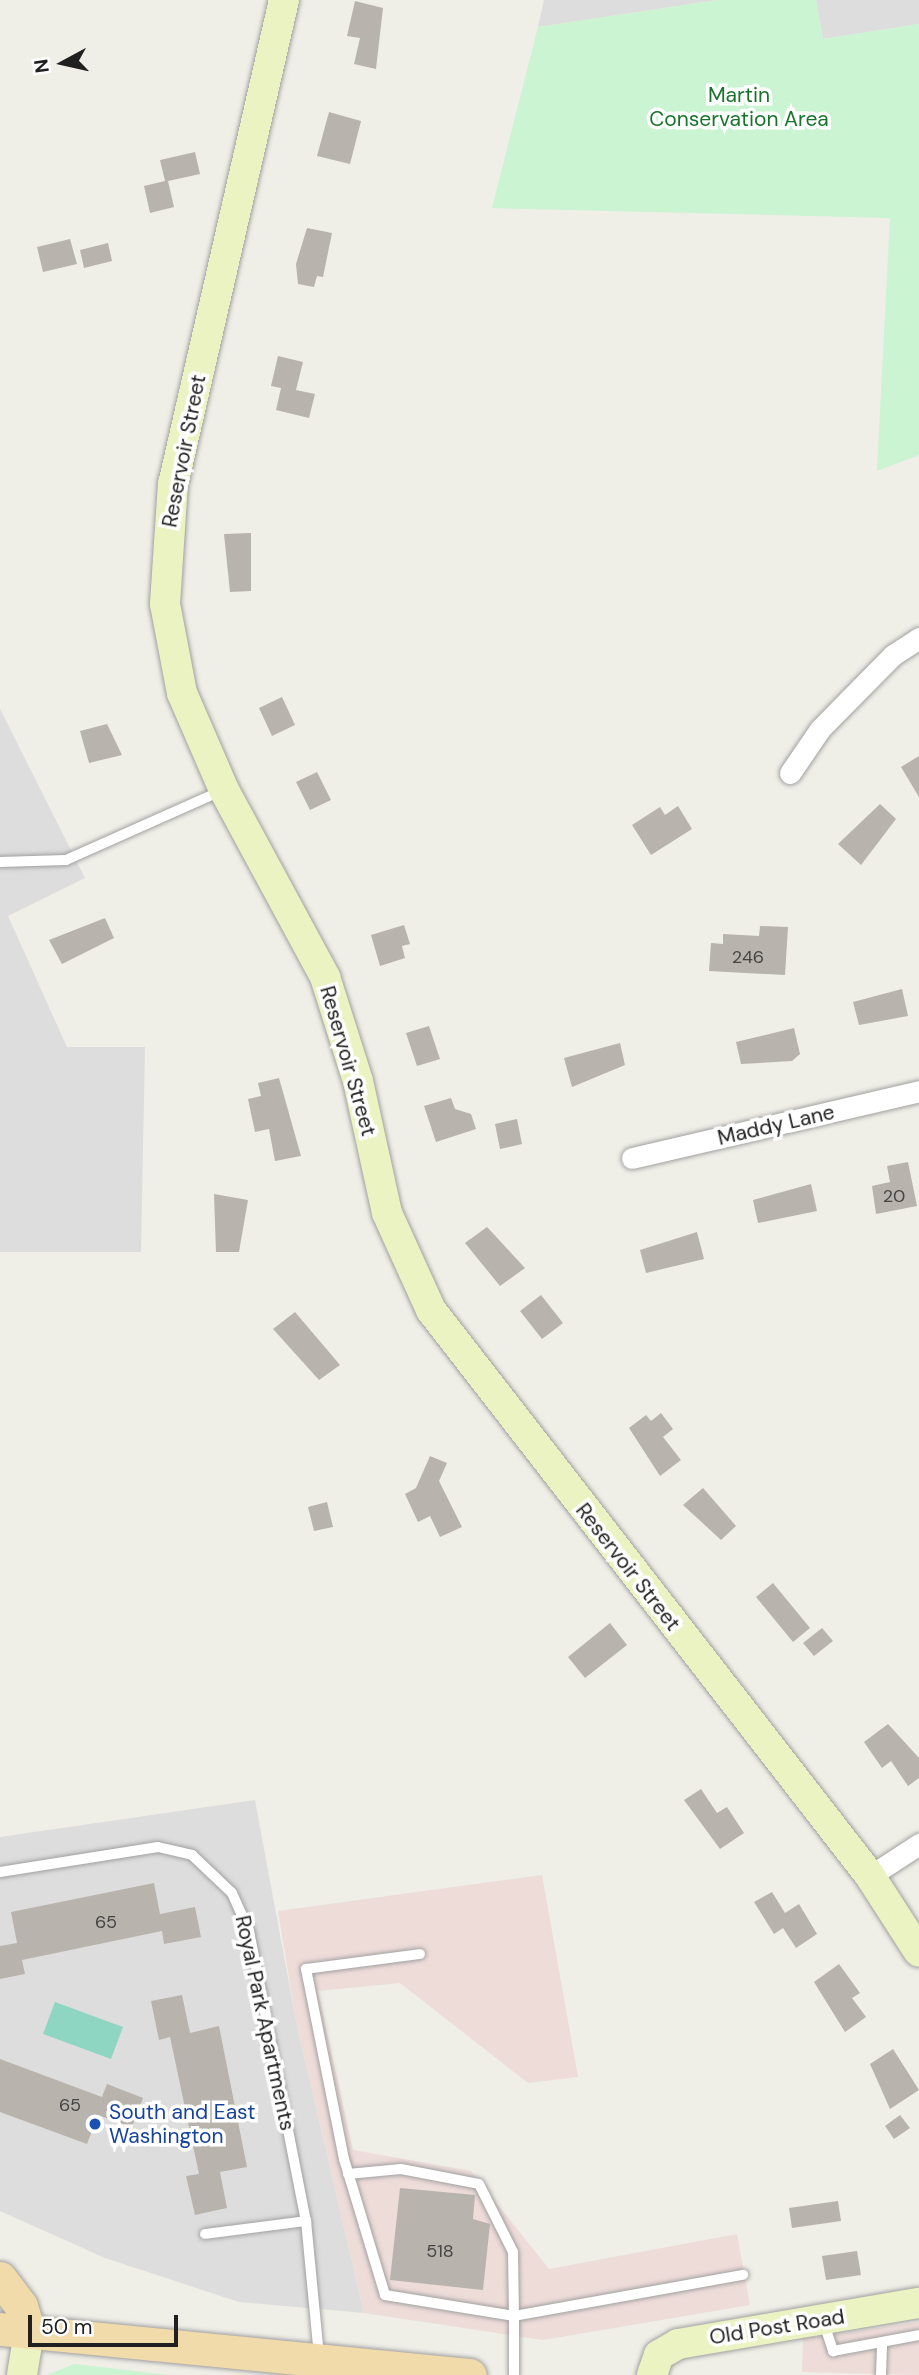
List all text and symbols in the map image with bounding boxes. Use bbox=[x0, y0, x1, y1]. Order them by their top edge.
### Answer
north arrow bbox=[28, 28, 98, 98]
text: N bbox=[28, 57, 55, 75]
park label: Martin Conservation Area bbox=[649, 82, 829, 132]
street label: Reservoir Street bbox=[157, 373, 211, 529]
house number: 246 bbox=[732, 946, 764, 968]
street label: Reservoir Street bbox=[315, 983, 381, 1139]
street label: Maddy Lane bbox=[715, 1099, 837, 1151]
house number: 20 bbox=[883, 1185, 905, 1207]
street label: Reservoir Street bbox=[570, 1498, 686, 1636]
house number: 65 bbox=[95, 1911, 117, 1933]
street label: Royal Park Apartments bbox=[230, 1913, 300, 2133]
house number: 65 bbox=[59, 2094, 81, 2116]
place label: South and East Washington bbox=[109, 2099, 255, 2149]
marker: South and East Washington bbox=[87, 2116, 103, 2132]
house number: 518 bbox=[426, 2240, 454, 2262]
scale bar bbox=[32, 2302, 182, 2346]
street label: Old Post Road bbox=[708, 2304, 846, 2350]
text: 50 m bbox=[41, 2313, 92, 2341]

